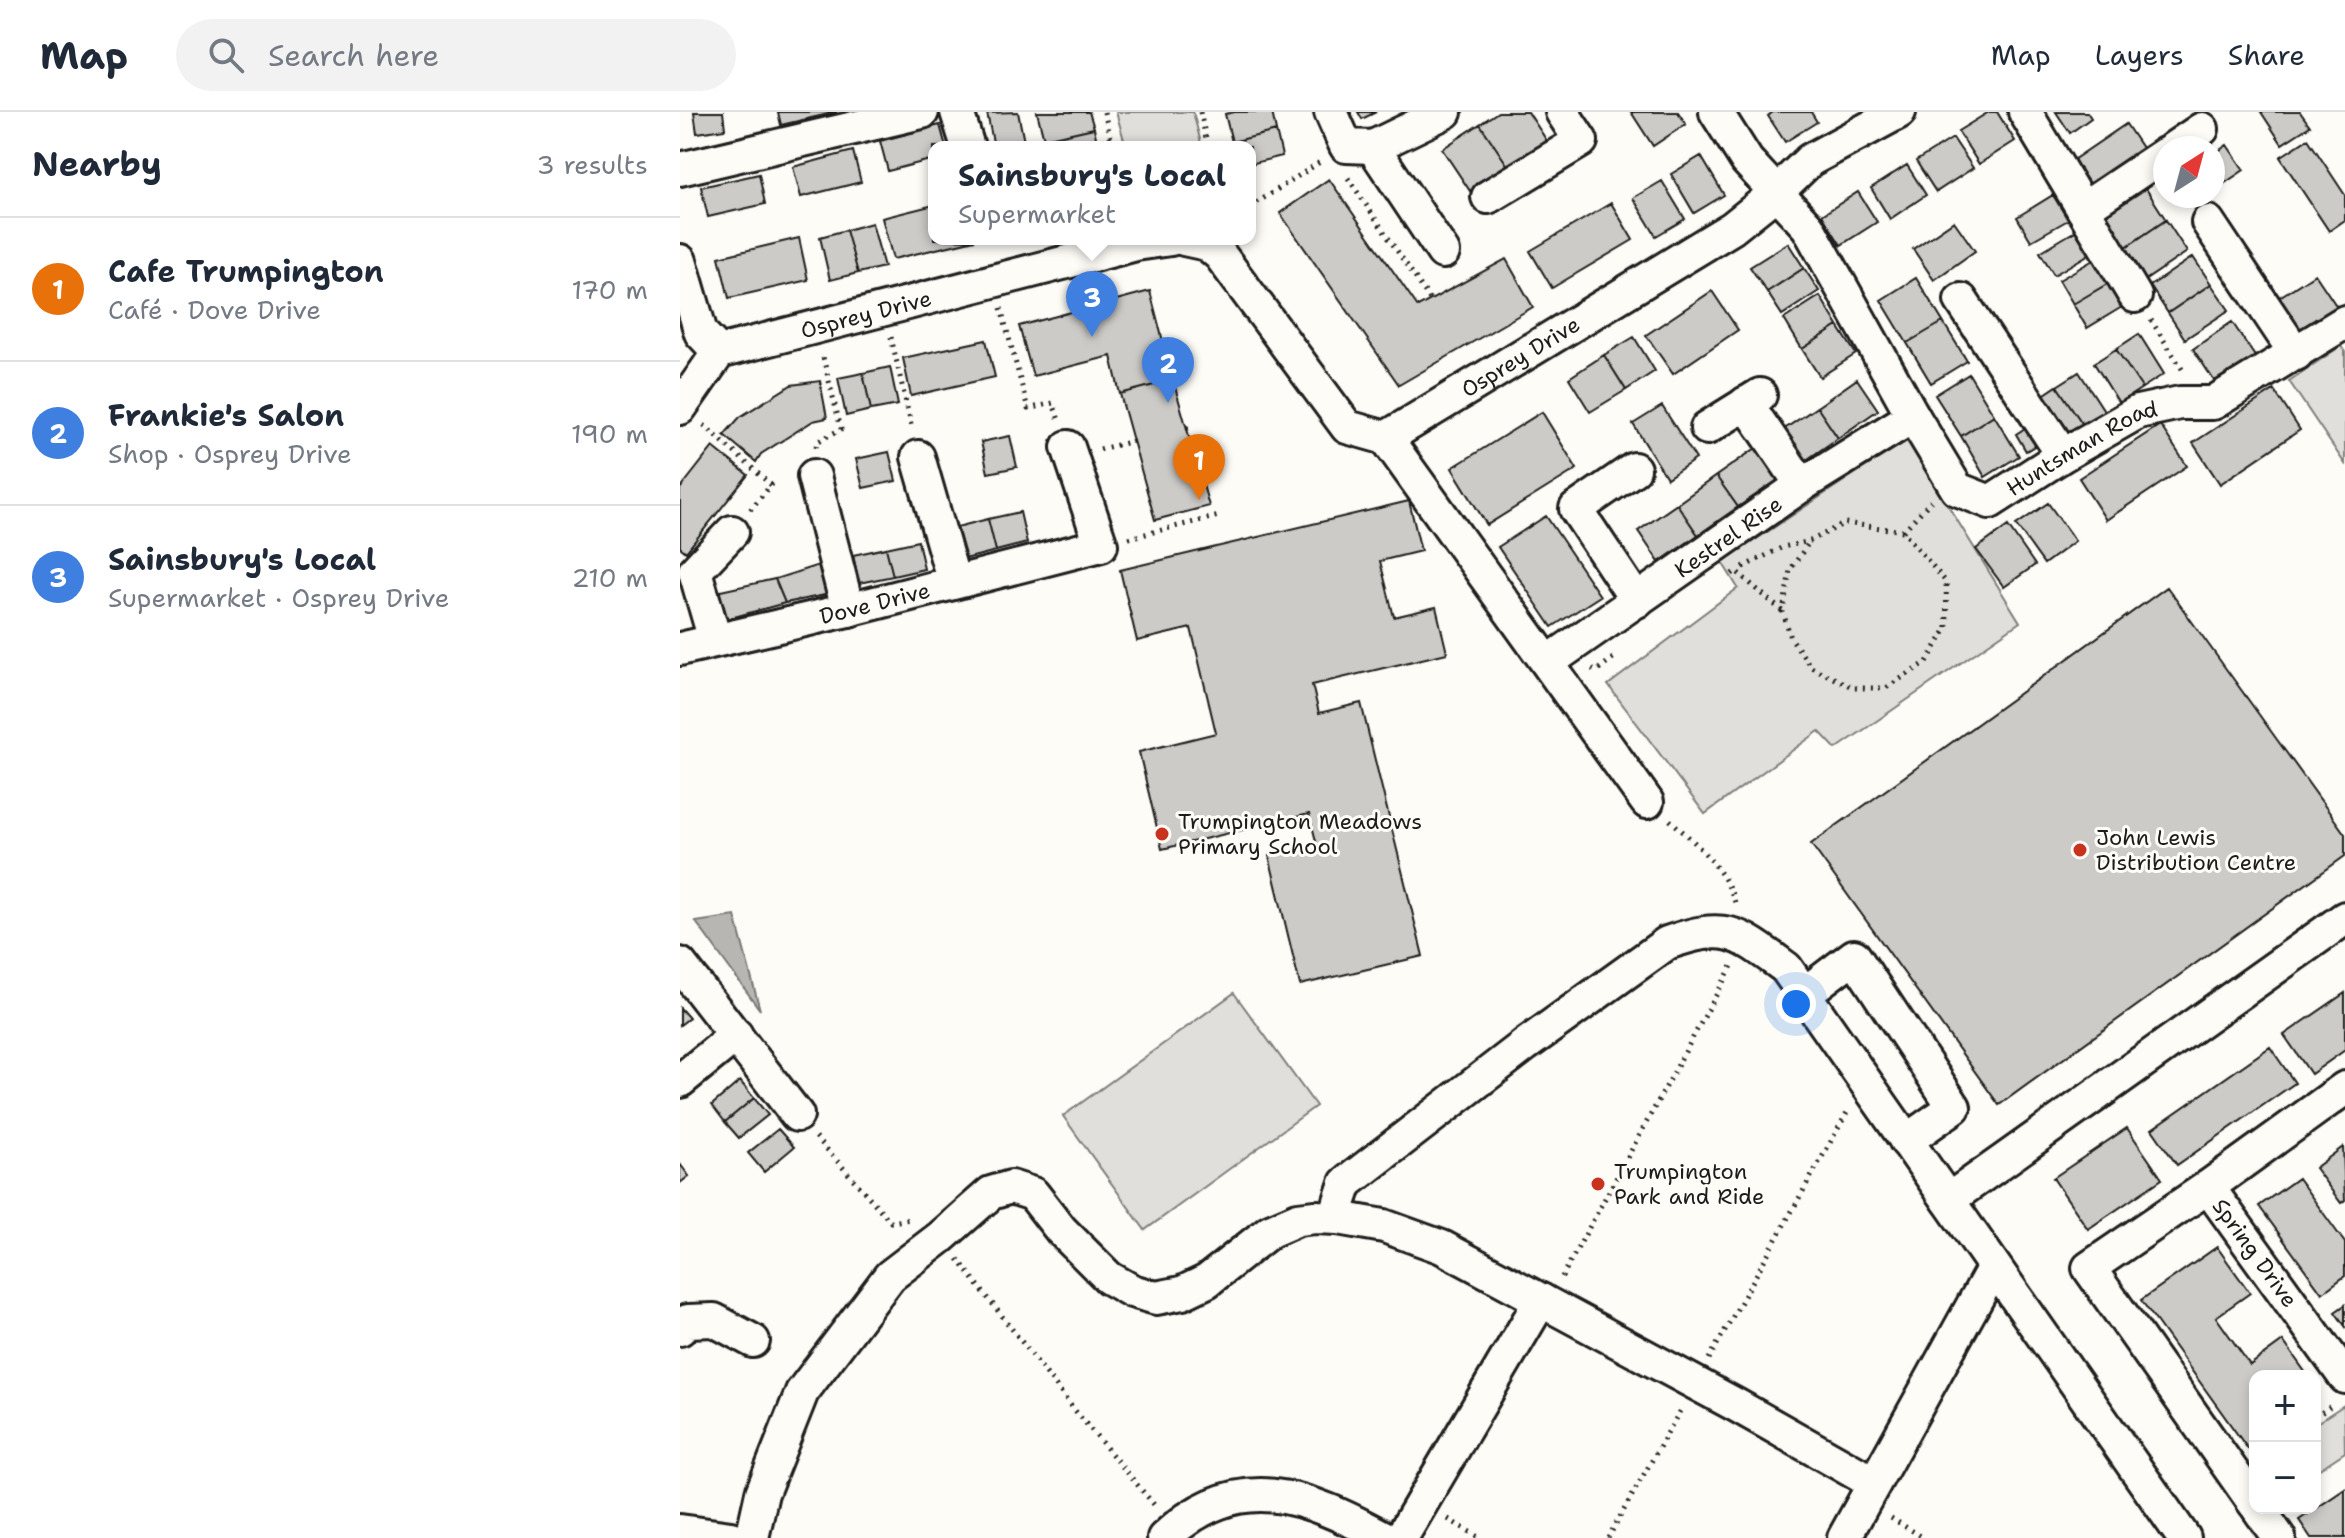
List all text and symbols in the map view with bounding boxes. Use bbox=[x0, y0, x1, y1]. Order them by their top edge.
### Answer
search box bbox=[176, 19, 736, 91]
text: Map bbox=[40, 30, 128, 81]
icon: search bbox=[204, 33, 248, 77]
text: Search here bbox=[268, 35, 439, 76]
text: Map bbox=[1991, 36, 2051, 74]
text: Layers bbox=[2095, 36, 2184, 74]
text: Share bbox=[2228, 36, 2305, 74]
north arrow bbox=[2153, 136, 2225, 208]
text: Nearby bbox=[32, 141, 162, 187]
popup bbox=[928, 141, 1256, 245]
text: 3 results bbox=[536, 147, 648, 182]
text: Sainsbury's Local bbox=[958, 155, 1226, 196]
text: Supermarket bbox=[958, 196, 1116, 231]
text: Cafe Trumpington bbox=[108, 251, 384, 292]
pin: 3 bbox=[1066, 271, 1118, 337]
text: 1 bbox=[52, 272, 64, 307]
text: 170 m bbox=[571, 272, 648, 307]
street label: Osprey Drive bbox=[797, 283, 934, 345]
text: Café · Dove Drive bbox=[108, 292, 321, 327]
street label: Osprey Drive bbox=[1456, 309, 1585, 404]
pin: 2 bbox=[1142, 337, 1194, 403]
street label: Huntsman Road bbox=[2000, 394, 2160, 502]
text: Frankie's Salon bbox=[108, 395, 344, 436]
text: 2 bbox=[49, 416, 67, 451]
text: 190 m bbox=[571, 416, 648, 451]
pin: 1 bbox=[1173, 434, 1225, 500]
text: Shop · Osprey Drive bbox=[108, 436, 352, 471]
street label: Kestrel Rise bbox=[1669, 489, 1788, 584]
text: Sainsbury's Local bbox=[108, 539, 376, 580]
text: 3 bbox=[49, 560, 67, 595]
text: 210 m bbox=[571, 560, 648, 595]
street label: Dove Drive bbox=[817, 575, 933, 631]
text: Supermarket · Osprey Drive bbox=[108, 580, 450, 615]
place label: Trumpington Meadows Primary School bbox=[1178, 807, 1422, 861]
place label: John Lewis Distribution Centre bbox=[2096, 823, 2296, 877]
marker: Trumpington Meadows Primary School bbox=[1153, 825, 1171, 843]
marker: John Lewis Distribution Centre bbox=[2071, 841, 2089, 859]
your location bbox=[1776, 984, 1816, 1024]
place label: Trumpington Park and Ride bbox=[1614, 1157, 1765, 1211]
marker: Trumpington Park and Ride bbox=[1589, 1175, 1607, 1193]
street label: Spring Drive bbox=[2206, 1192, 2304, 1313]
map controls bbox=[2249, 1370, 2321, 1514]
button: + bbox=[2249, 1370, 2321, 1442]
button: − bbox=[2249, 1442, 2321, 1514]

